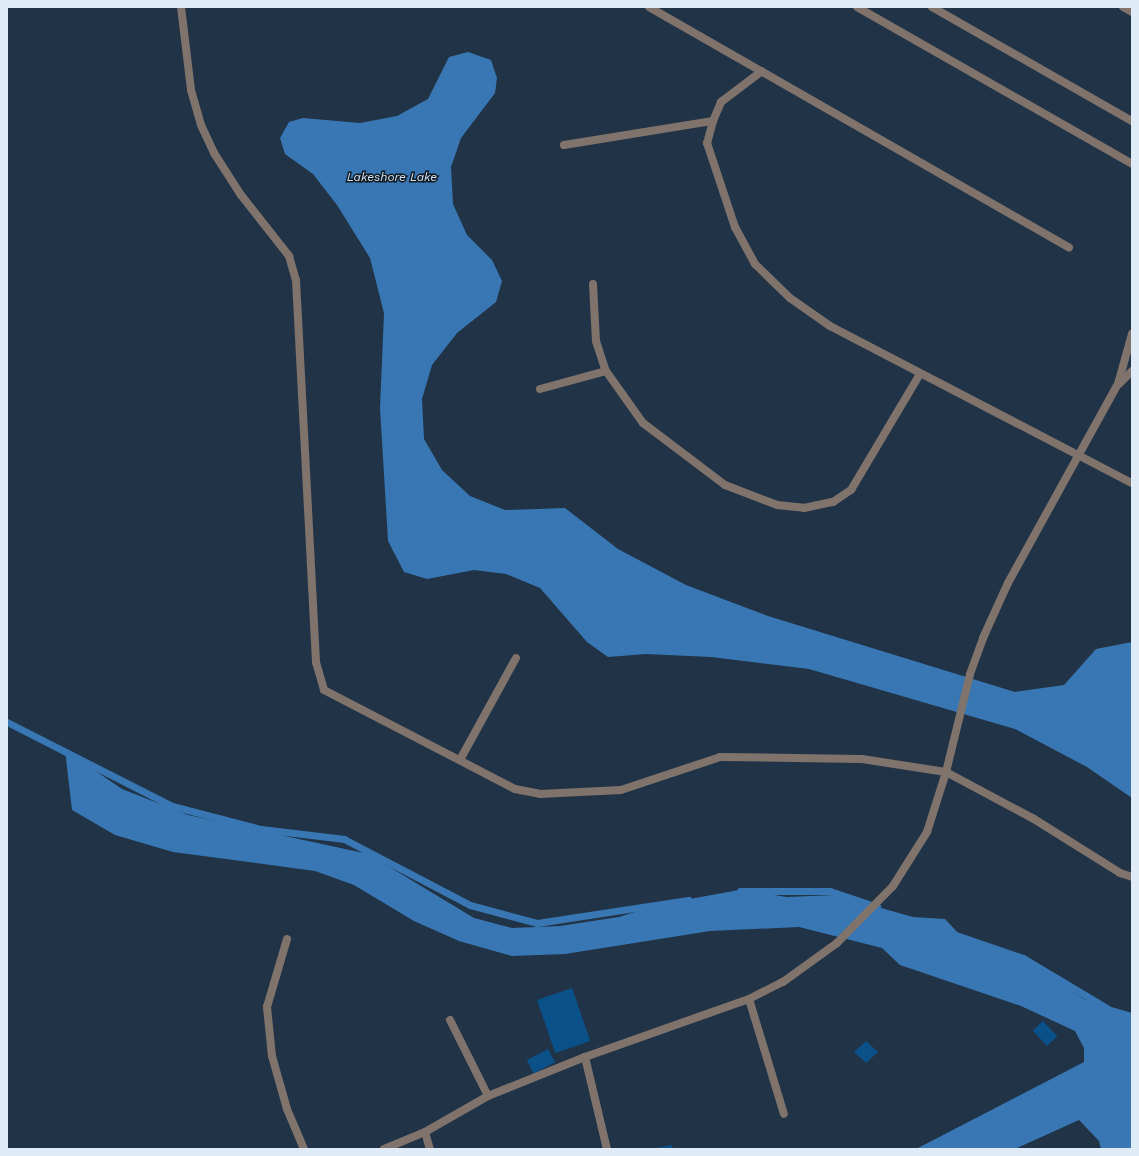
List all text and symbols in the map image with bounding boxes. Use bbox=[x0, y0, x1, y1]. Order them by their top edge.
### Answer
water label: Lakeshore Lake bbox=[347, 171, 437, 185]

